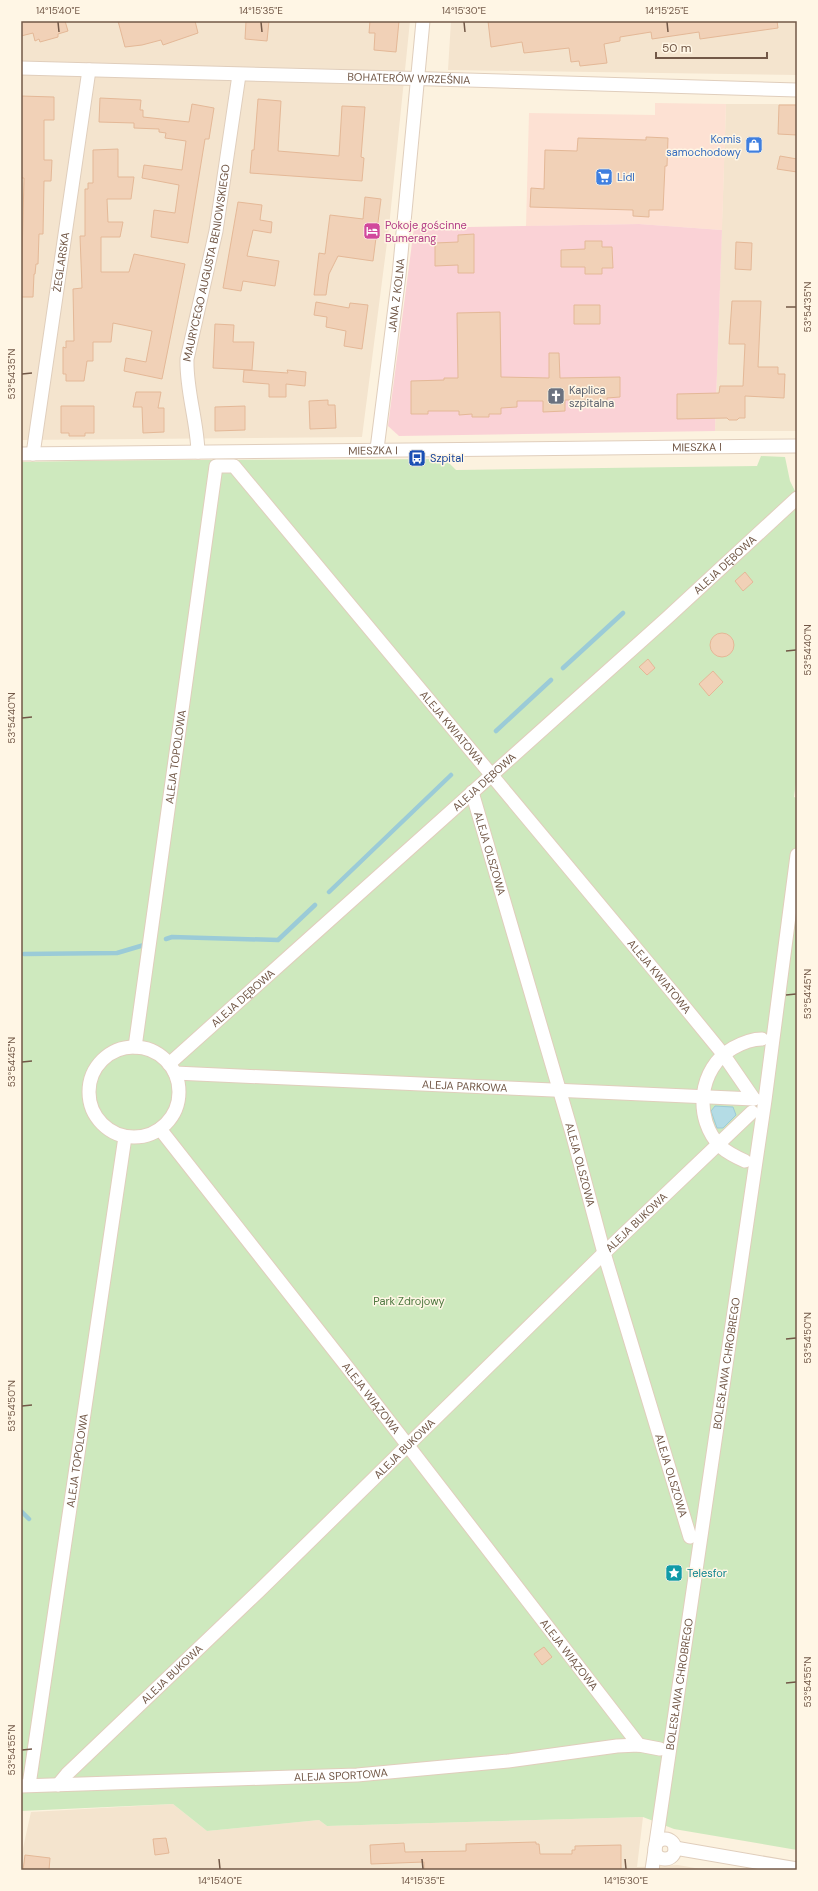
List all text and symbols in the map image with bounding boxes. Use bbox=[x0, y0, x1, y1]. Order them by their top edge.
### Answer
text: 14°15'40"E bbox=[36, 4, 80, 17]
text: 14°15'35"E bbox=[239, 4, 283, 17]
text: 14°15'30"E bbox=[442, 4, 487, 17]
text: 14°15'25"E bbox=[645, 4, 689, 17]
scale bar bbox=[656, 34, 767, 60]
text: 50 m bbox=[662, 40, 691, 56]
street label: BOHATERÓW WRZEŚNIA bbox=[347, 70, 471, 87]
place label: Komis samochodowy bbox=[666, 132, 741, 159]
shop icon: Komis samochodowy bbox=[744, 135, 764, 155]
street label: MAURYCEGO AUGUSTA BENIOWSKIEGO bbox=[180, 163, 233, 363]
supermarket icon: Lidl bbox=[594, 167, 614, 187]
place label: Lidl bbox=[617, 170, 635, 184]
place label: Pokoje gościnne Bumerang bbox=[385, 218, 467, 245]
hotel icon: Pokoje gościnne Bumerang bbox=[362, 221, 382, 241]
street label: ŻEGLARSKA bbox=[50, 231, 72, 293]
street label: JANA Z KOLNA bbox=[385, 258, 408, 333]
text: 53°54'35"N bbox=[801, 281, 814, 332]
text: 53°54'35"N bbox=[5, 348, 18, 399]
place label: Kaplica szpitalna bbox=[569, 383, 614, 410]
church icon: Kaplica szpitalna bbox=[546, 386, 566, 406]
street label: MIESZKA I bbox=[672, 440, 722, 454]
street label: MIESZKA I bbox=[348, 443, 398, 458]
bus stop icon: Szpital bbox=[407, 448, 427, 468]
place label: Szpital bbox=[430, 451, 464, 465]
street label: ALEJA DĘBOWA bbox=[690, 532, 759, 597]
text: 53°54'40"N bbox=[801, 624, 814, 676]
street label: ALEJA KWIATOWA bbox=[417, 688, 487, 767]
text: 53°54'40"N bbox=[5, 692, 18, 744]
street label: ALEJA TOPOLOWA bbox=[162, 709, 189, 805]
street label: ALEJA DĘBOWA bbox=[449, 750, 519, 814]
street label: ALEJA OLSZOWA bbox=[471, 810, 509, 897]
street label: ALEJA KWIATOWA bbox=[624, 937, 694, 1016]
street label: ALEJA DĘBOWA bbox=[208, 966, 277, 1030]
text: 53°54'45"N bbox=[801, 969, 814, 1019]
text: 53°54'45"N bbox=[5, 1037, 18, 1087]
street label: ALEJA PARKOWA bbox=[422, 1077, 508, 1095]
street label: ALEJA OLSZOWA bbox=[562, 1121, 598, 1208]
street label: ALEJA BUKOWA bbox=[602, 1190, 670, 1255]
park label: Park Zdrojowy bbox=[373, 1294, 445, 1308]
street label: BOLESŁAWA CHROBREGO bbox=[710, 1297, 743, 1430]
text: 53°54'50"N bbox=[801, 1312, 814, 1364]
street label: ALEJA WIĄZOWA bbox=[339, 1359, 403, 1437]
text: 53°54'50"N bbox=[5, 1380, 18, 1432]
street label: ALEJA TOPOLOWA bbox=[63, 1413, 91, 1508]
street label: ALEJA BUKOWA bbox=[371, 1416, 438, 1482]
street label: ALEJA OLSZOWA bbox=[652, 1432, 691, 1519]
place icon: Telesfor bbox=[664, 1563, 684, 1583]
place label: Telesfor bbox=[687, 1566, 727, 1580]
street label: ALEJA WIĄZOWA bbox=[537, 1616, 601, 1693]
street label: BOLESŁAWA CHROBREGO bbox=[663, 1617, 696, 1751]
street label: ALEJA BUKOWA bbox=[138, 1641, 206, 1707]
text: 53°54'55"N bbox=[801, 1657, 814, 1707]
text: 53°54'55"N bbox=[5, 1725, 18, 1775]
street label: ALEJA SPORTOWA bbox=[294, 1765, 388, 1784]
text: 14°15'40"E bbox=[198, 1874, 242, 1887]
text: 14°15'35"E bbox=[401, 1874, 445, 1887]
text: 14°15'30"E bbox=[604, 1874, 649, 1887]

